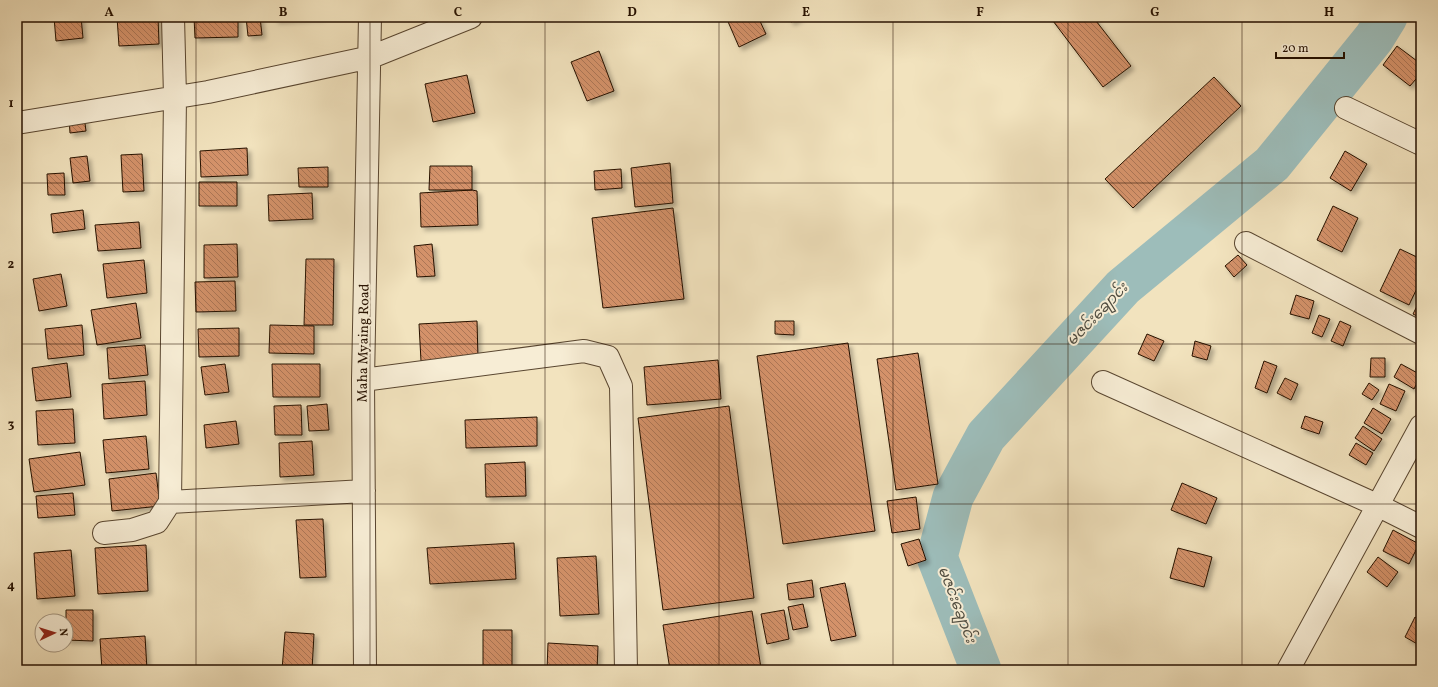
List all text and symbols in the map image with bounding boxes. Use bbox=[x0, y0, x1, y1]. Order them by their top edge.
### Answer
text: A bbox=[104, 4, 114, 22]
text: B bbox=[279, 4, 288, 22]
text: C bbox=[454, 4, 462, 22]
text: D bbox=[627, 4, 637, 22]
text: E bbox=[802, 4, 810, 22]
text: F bbox=[976, 4, 984, 22]
text: G bbox=[1150, 4, 1160, 22]
text: H bbox=[1324, 4, 1334, 22]
scale bar bbox=[1276, 34, 1344, 60]
text: 20 m bbox=[1282, 41, 1309, 57]
text: 1 bbox=[8, 95, 14, 113]
text: 2 bbox=[8, 256, 15, 274]
water label: မဇင်းချောင်း bbox=[1061, 277, 1134, 351]
street label: Maha Myaing Road bbox=[353, 283, 375, 403]
text: 3 bbox=[8, 416, 15, 434]
water label: မဇင်းချောင်း bbox=[932, 563, 982, 647]
text: 4 bbox=[7, 577, 15, 595]
north arrow bbox=[34, 613, 74, 653]
text: N bbox=[55, 628, 70, 637]

